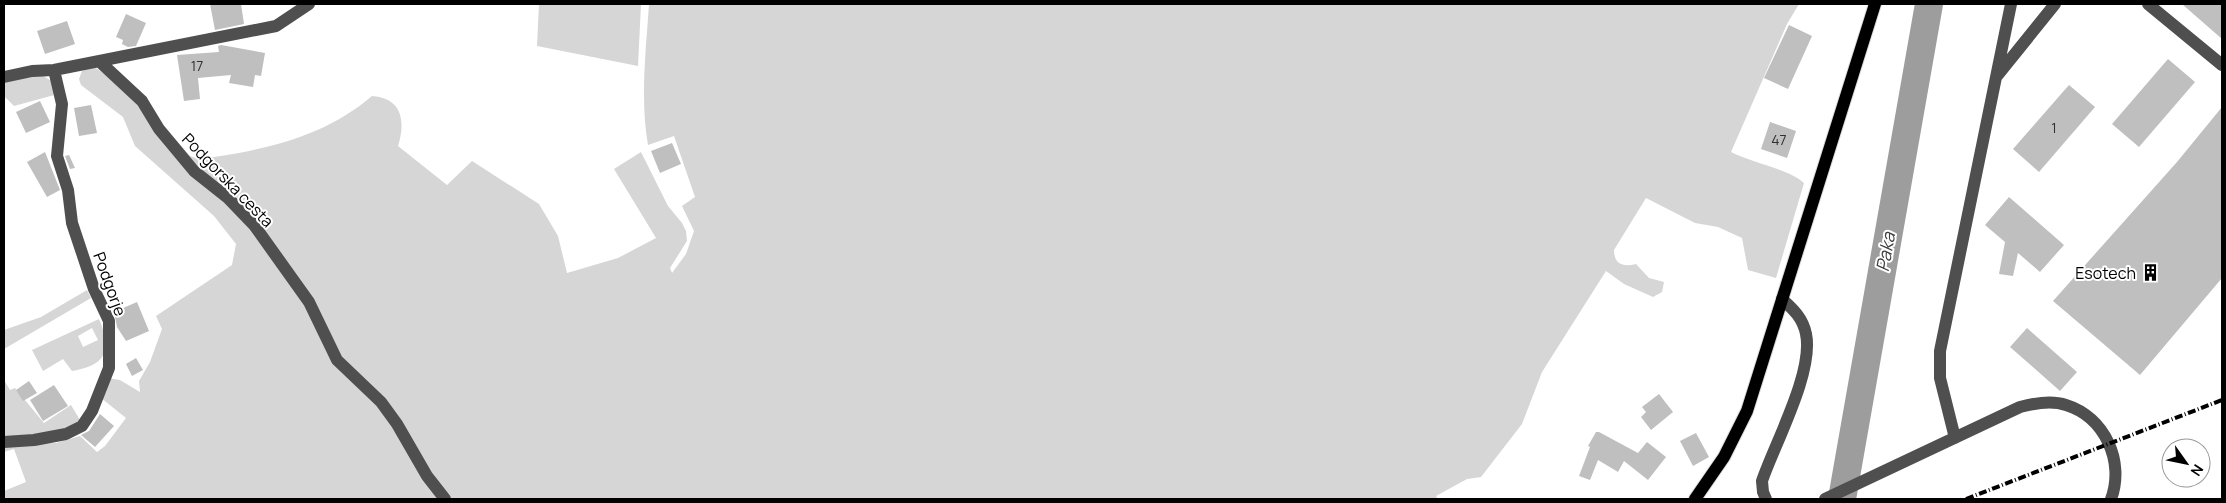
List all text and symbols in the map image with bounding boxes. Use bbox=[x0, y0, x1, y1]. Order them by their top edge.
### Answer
house number: 17 bbox=[191, 56, 203, 75]
house number: 1 bbox=[2051, 118, 2057, 137]
street label: Podgorska cesta bbox=[177, 128, 279, 232]
house number: 47 bbox=[1771, 130, 1787, 149]
water label: Paka bbox=[1870, 229, 1900, 273]
street label: Podgorje bbox=[88, 249, 132, 319]
place label: Esotech bbox=[2075, 262, 2136, 284]
building icon: Esotech bbox=[2140, 263, 2160, 283]
north arrow bbox=[2161, 438, 2211, 488]
text: N bbox=[2187, 461, 2208, 480]

